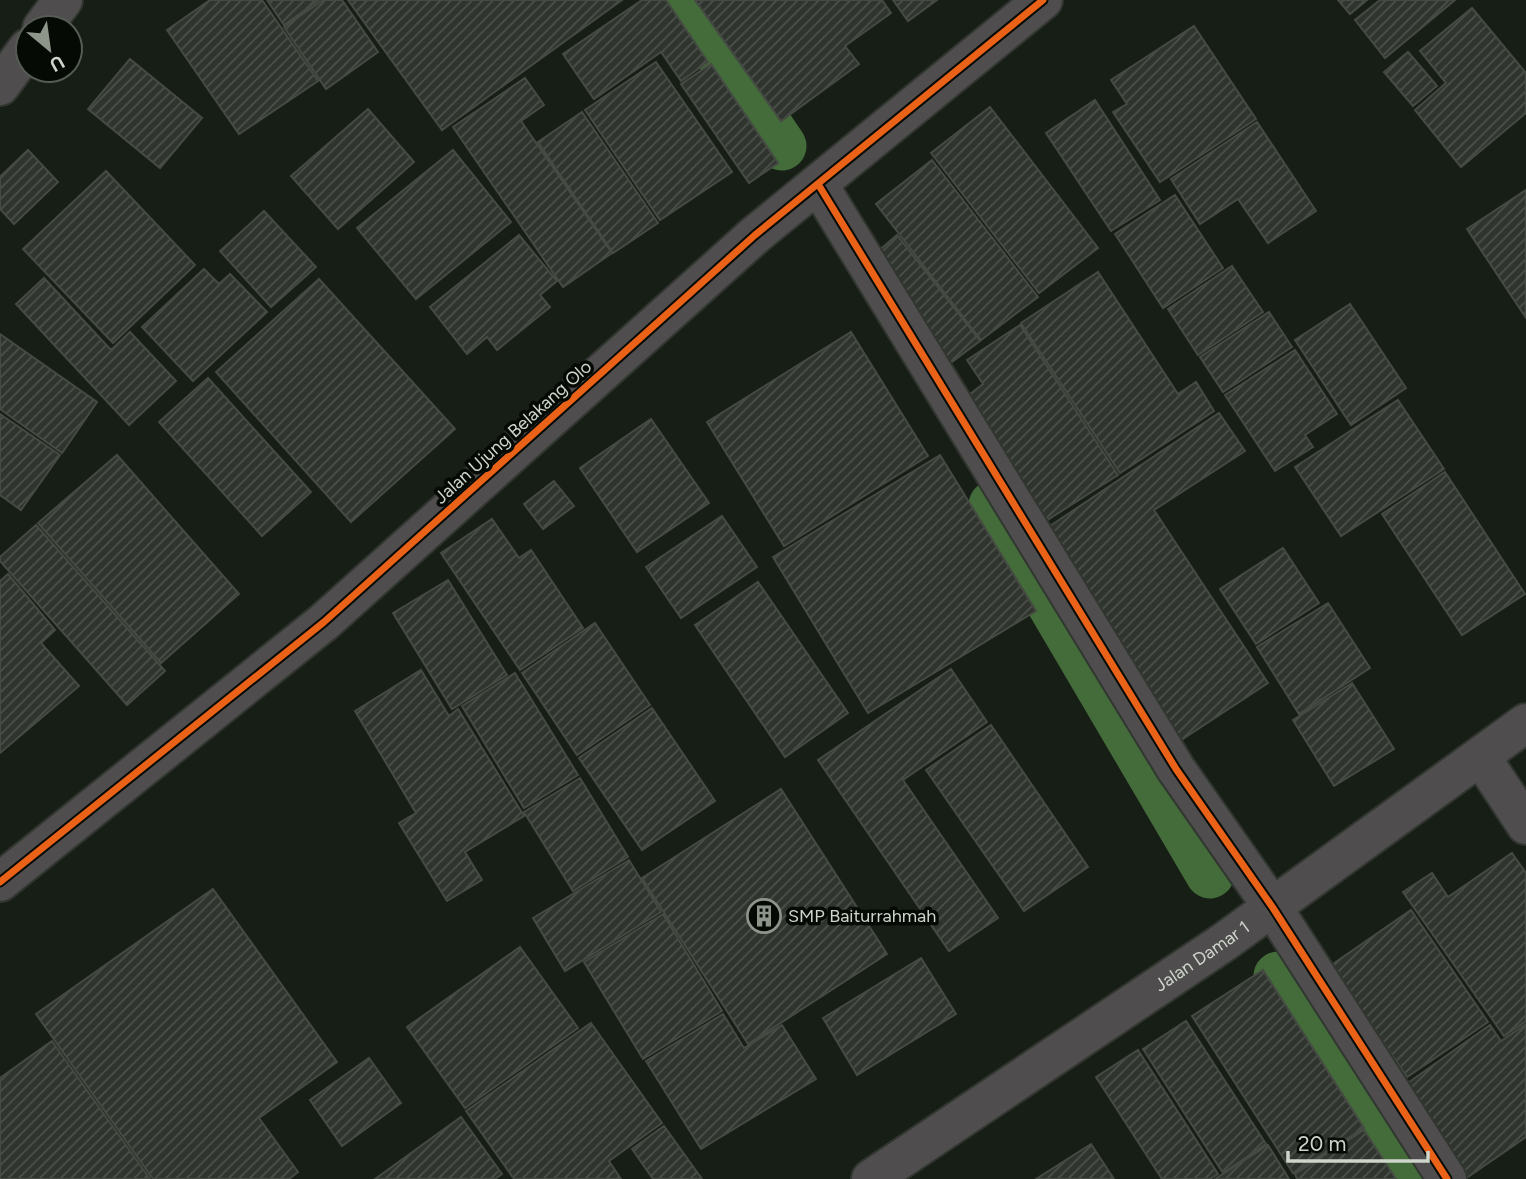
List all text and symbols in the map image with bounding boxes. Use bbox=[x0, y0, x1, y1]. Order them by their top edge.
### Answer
north arrow bbox=[14, 14, 84, 84]
text: U bbox=[46, 50, 68, 77]
street label: Jalan Ujung Belakang Olo bbox=[430, 356, 596, 508]
building icon: SMP Baiturrahmah bbox=[745, 897, 783, 935]
place label: SMP Baiturrahmah bbox=[788, 905, 936, 927]
street label: Jalan Damar 1 bbox=[1150, 916, 1254, 996]
scale bar bbox=[1288, 1120, 1428, 1164]
text: 20 m bbox=[1298, 1131, 1346, 1156]

